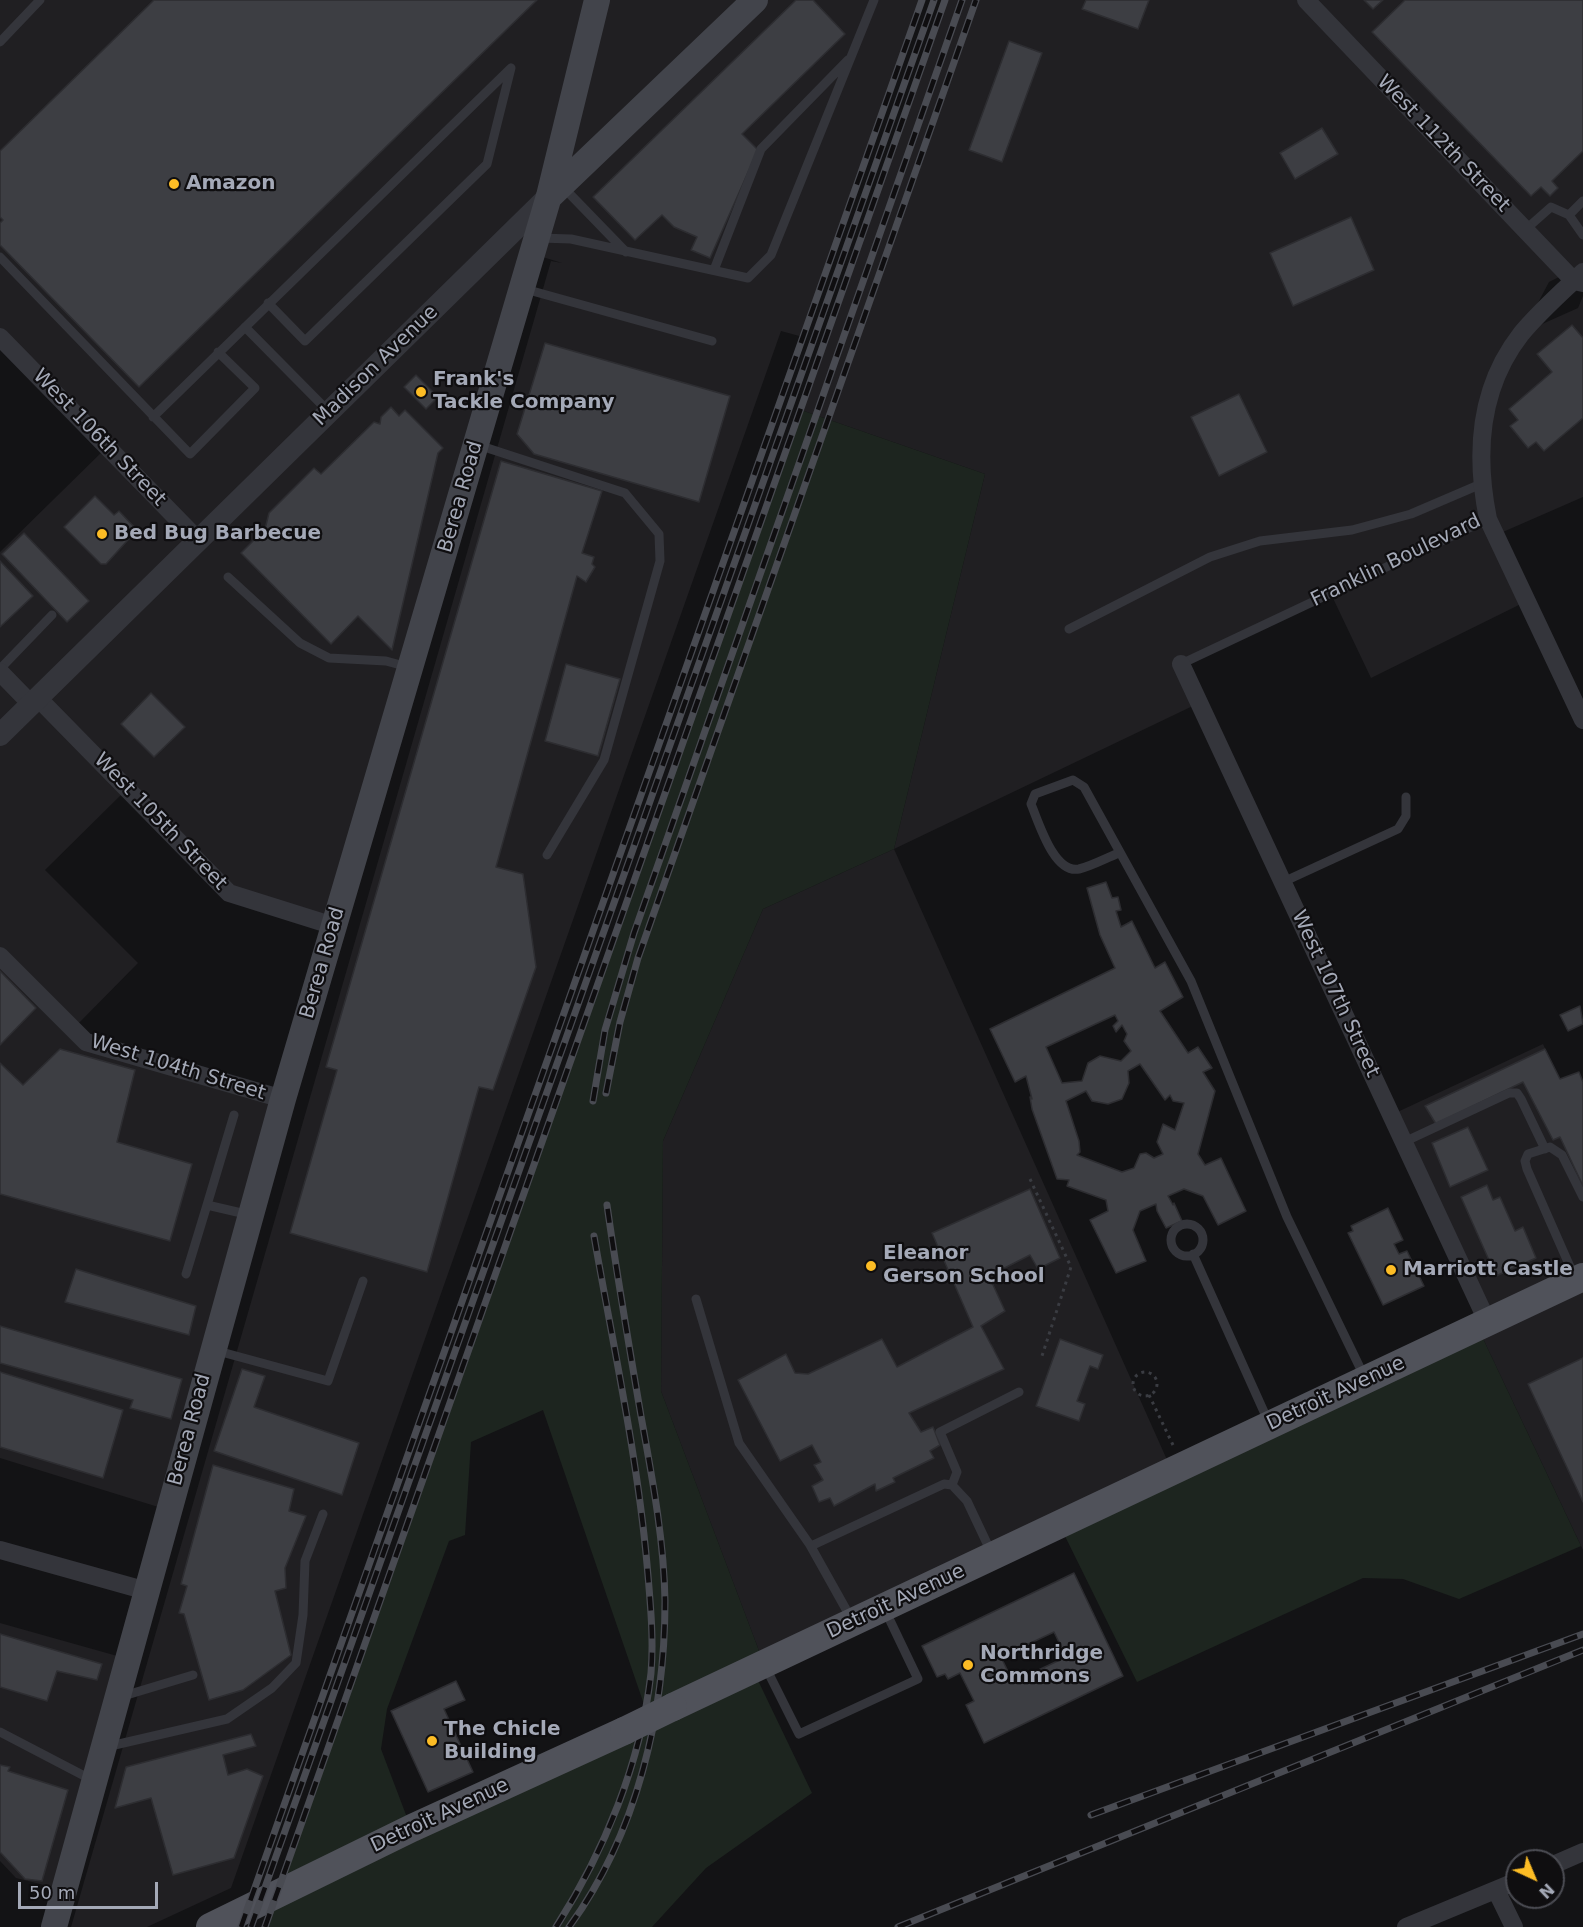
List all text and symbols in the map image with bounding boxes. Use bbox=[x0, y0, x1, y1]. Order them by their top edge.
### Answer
street label: West 112th Street bbox=[1371, 70, 1515, 218]
place label: Amazon bbox=[186, 172, 275, 196]
marker: Amazon bbox=[167, 177, 181, 191]
street label: Madison Avenue bbox=[309, 300, 443, 432]
street label: West 106th Street bbox=[27, 364, 171, 512]
place label: Frank's Tackle Company bbox=[433, 368, 614, 415]
marker: Frank's Tackle Company bbox=[414, 385, 428, 399]
street label: Berea Road bbox=[434, 438, 488, 556]
street label: Franklin Boulevard bbox=[1307, 509, 1485, 613]
place label: Bed Bug Barbecue bbox=[114, 522, 321, 546]
marker: Bed Bug Barbecue bbox=[95, 527, 109, 541]
street label: West 105th Street bbox=[88, 748, 232, 896]
street label: Berea Road bbox=[296, 904, 350, 1022]
street label: West 107th Street bbox=[1286, 907, 1384, 1081]
street label: West 104th Street bbox=[88, 1030, 268, 1106]
place label: Eleanor Gerson School bbox=[883, 1242, 1045, 1289]
place label: Marriott Castle bbox=[1403, 1258, 1573, 1282]
marker: Eleanor Gerson School bbox=[864, 1259, 878, 1273]
marker: Marriott Castle bbox=[1384, 1263, 1398, 1277]
street label: Detroit Avenue bbox=[1263, 1352, 1409, 1436]
street label: Berea Road bbox=[164, 1371, 216, 1489]
street label: Detroit Avenue bbox=[823, 1560, 969, 1644]
place label: Northridge Commons bbox=[980, 1642, 1103, 1689]
marker: Northridge Commons bbox=[961, 1658, 975, 1672]
place label: The Chicle Building bbox=[444, 1718, 560, 1765]
marker: The Chicle Building bbox=[425, 1734, 439, 1748]
street label: Detroit Avenue bbox=[367, 1774, 513, 1858]
north arrow bbox=[1505, 1849, 1565, 1909]
scale bar bbox=[21, 1870, 160, 1908]
text: N bbox=[1535, 1879, 1558, 1902]
text: 50 m bbox=[29, 1882, 75, 1903]

